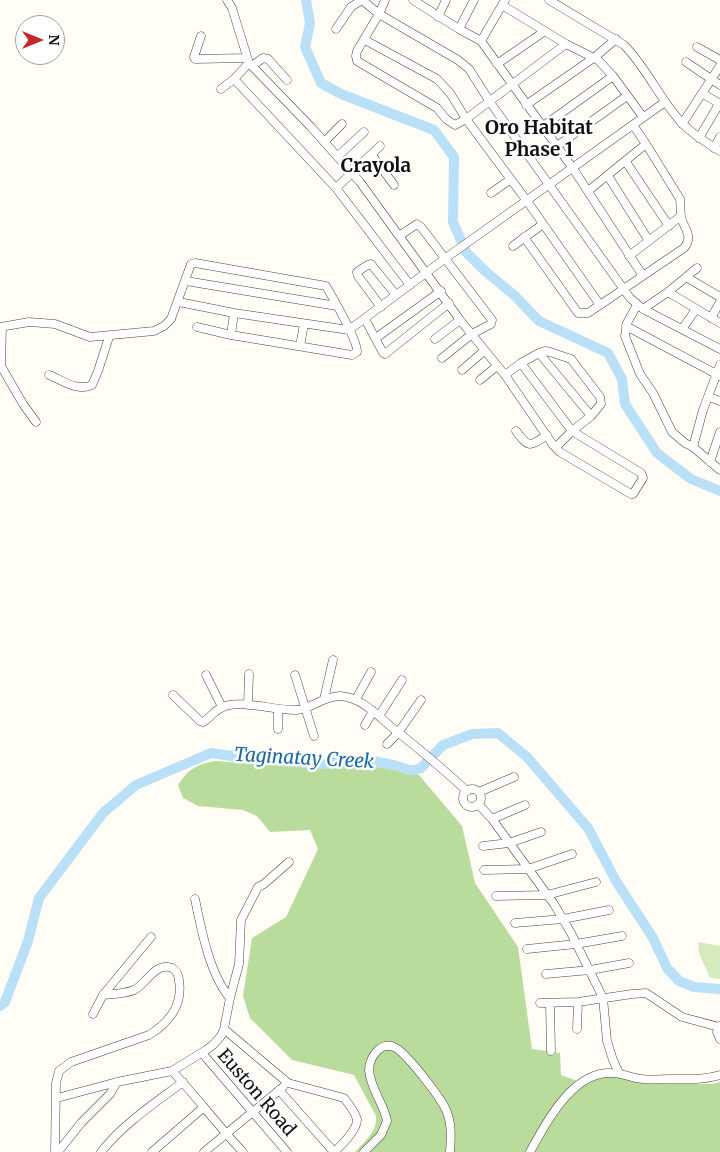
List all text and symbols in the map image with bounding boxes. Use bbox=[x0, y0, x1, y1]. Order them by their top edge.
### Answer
north arrow bbox=[15, 15, 65, 65]
text: N bbox=[45, 34, 63, 46]
district label: Oro Habitat Phase 1 bbox=[485, 118, 593, 162]
district label: Crayola bbox=[341, 156, 411, 178]
water label: Taginatay Creek bbox=[233, 744, 375, 774]
street label: Euston Road bbox=[212, 1045, 300, 1141]

